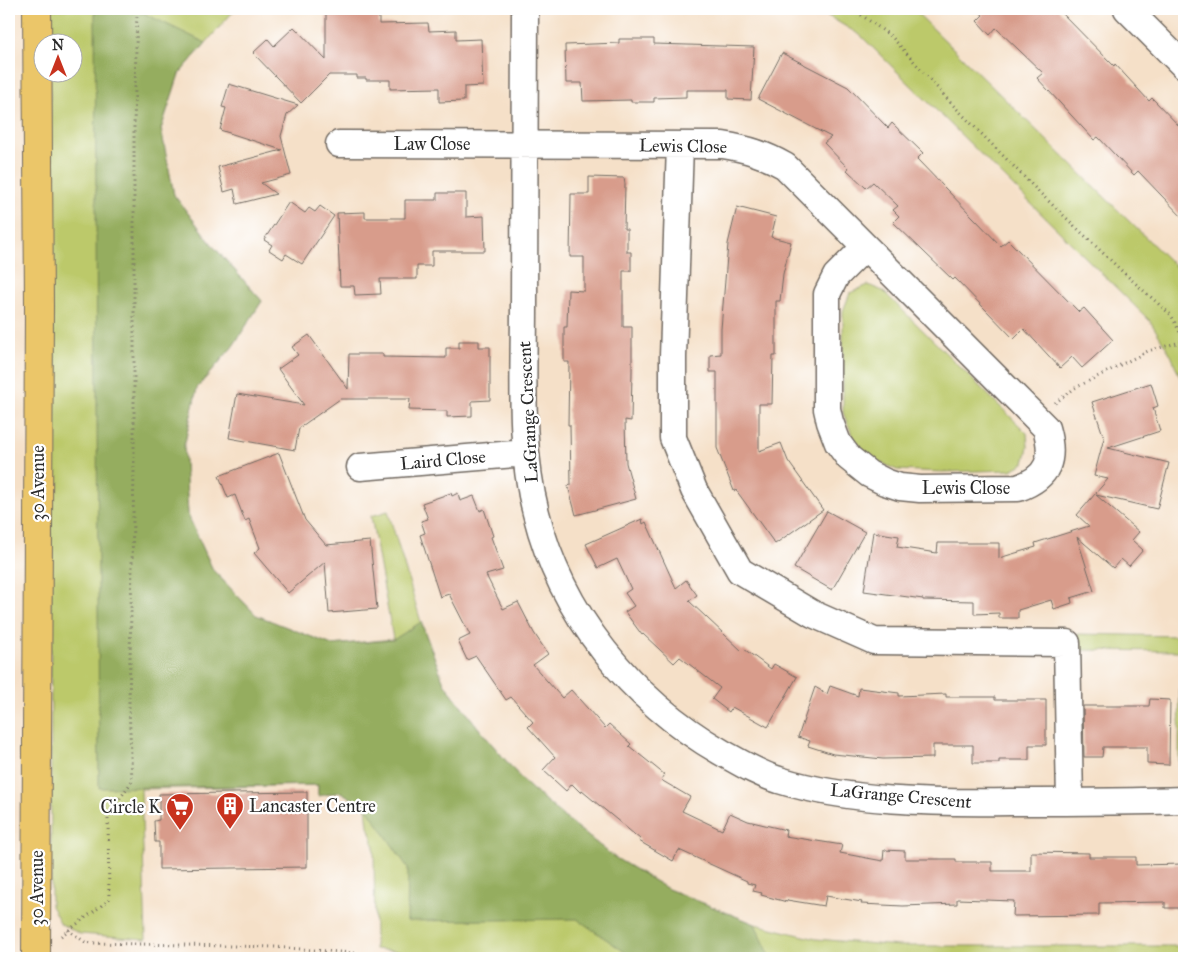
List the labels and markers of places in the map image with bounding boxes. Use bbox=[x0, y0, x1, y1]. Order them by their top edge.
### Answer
building icon: Lancaster Centre bbox=[215, 791, 245, 830]
supermarket icon: Circle K bbox=[165, 792, 195, 831]
place label: Lancaster Centre bbox=[249, 795, 376, 817]
place label: Circle K bbox=[101, 796, 162, 818]

